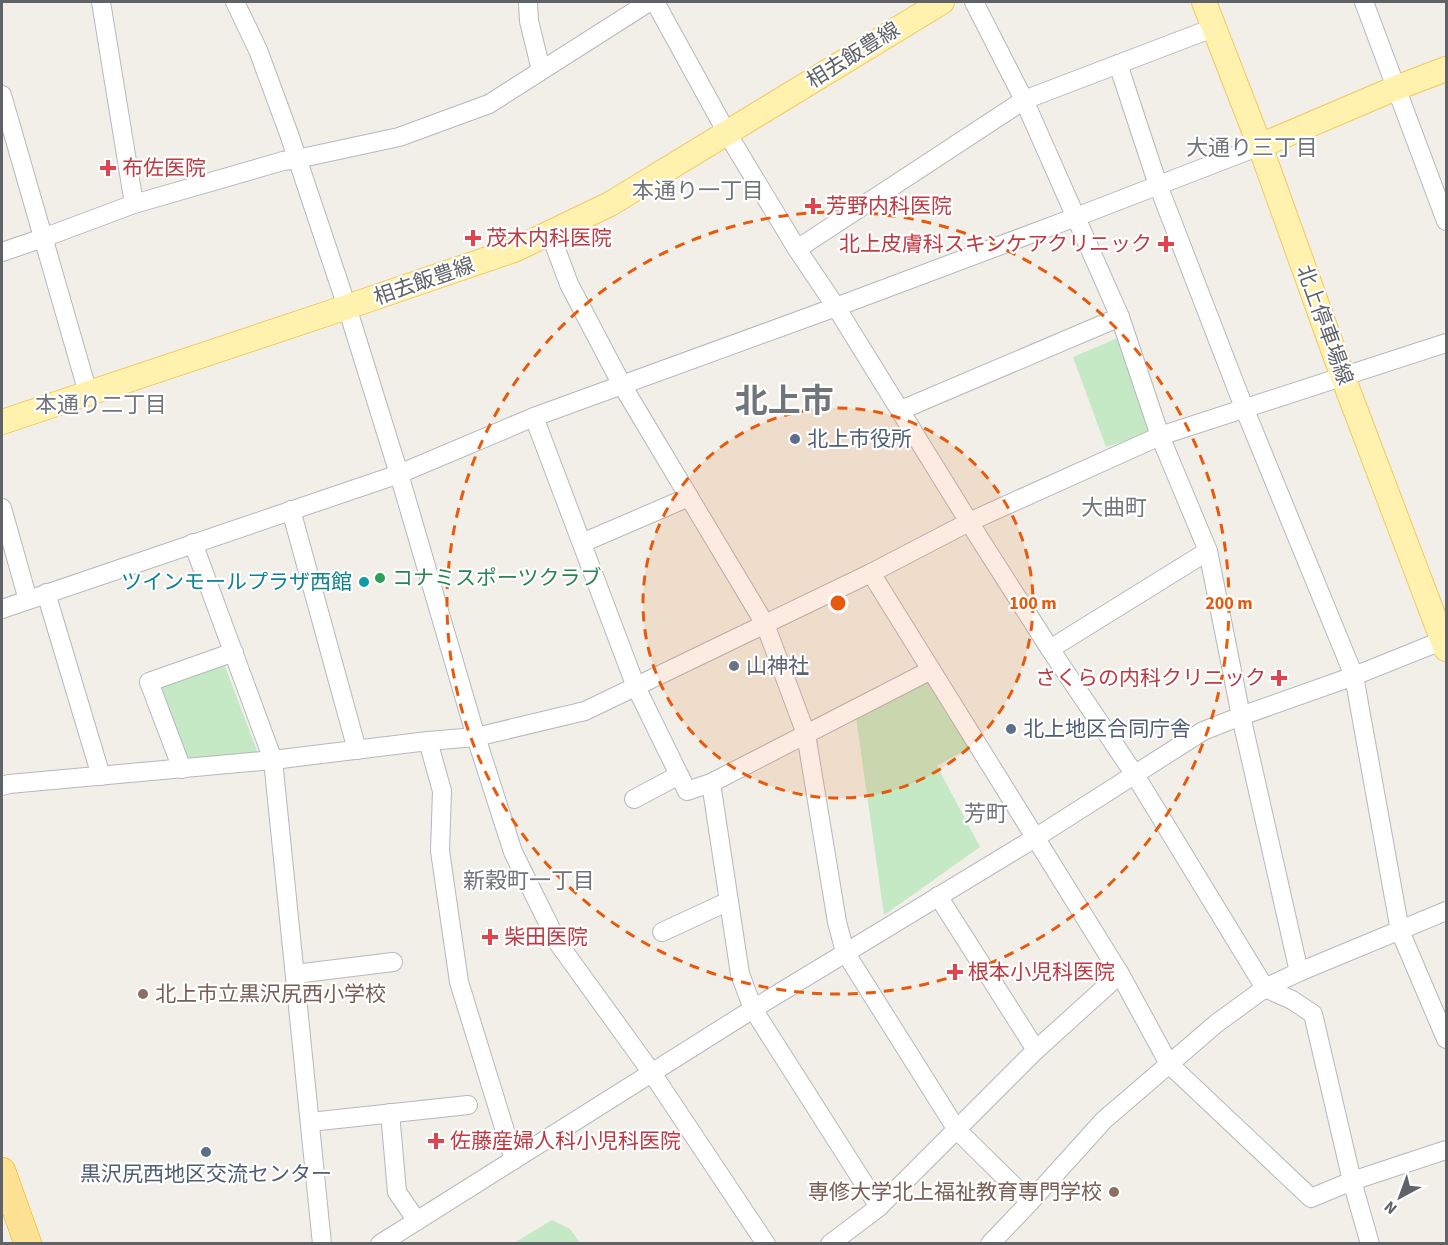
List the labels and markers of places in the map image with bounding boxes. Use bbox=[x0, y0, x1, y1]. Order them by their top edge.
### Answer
place label: 布佐医院 bbox=[122, 153, 206, 183]
marker: 布佐医院 bbox=[99, 159, 117, 177]
place label: 芳野内科医院 bbox=[826, 191, 952, 221]
marker: 芳野内科医院 bbox=[804, 197, 822, 215]
place label: 茂木内科医院 bbox=[486, 223, 612, 253]
marker: 茂木内科医院 bbox=[464, 229, 482, 247]
place label: 北上皮膚科スキンケアクリニック bbox=[839, 229, 1152, 259]
marker: 北上皮膚科スキンケアクリニック bbox=[1157, 235, 1175, 253]
place label: 北上市役所 bbox=[807, 424, 912, 454]
marker: 北上市役所 bbox=[788, 432, 802, 446]
place label: コナミスポーツクラブ bbox=[392, 563, 602, 593]
place label: ツインモールプラザ西館 bbox=[121, 567, 352, 597]
marker: コナミスポーツクラブ bbox=[373, 571, 387, 585]
marker: ツインモールプラザ西館 bbox=[357, 575, 371, 589]
centre of rings bbox=[828, 593, 848, 613]
place label: 山神社 bbox=[746, 651, 809, 681]
marker: 山神社 bbox=[727, 659, 741, 673]
place label: さくらの内科クリニック bbox=[1035, 663, 1266, 693]
marker: さくらの内科クリニック bbox=[1270, 669, 1288, 687]
place label: 北上地区合同庁舎 bbox=[1023, 714, 1191, 744]
marker: 北上地区合同庁舎 bbox=[1004, 722, 1018, 736]
place label: 柴田医院 bbox=[504, 922, 588, 952]
marker: 柴田医院 bbox=[481, 928, 499, 946]
place label: 根本小児科医院 bbox=[968, 957, 1115, 987]
marker: 根本小児科医院 bbox=[946, 963, 964, 981]
place label: 北上市立黒沢尻西小学校 bbox=[155, 979, 386, 1009]
marker: 北上市立黒沢尻西小学校 bbox=[136, 987, 150, 1001]
place label: 佐藤産婦人科小児科医院 bbox=[450, 1126, 681, 1156]
marker: 佐藤産婦人科小児科医院 bbox=[427, 1132, 445, 1150]
marker: 黒沢尻西地区交流センター bbox=[199, 1145, 213, 1159]
place label: 黒沢尻西地区交流センター bbox=[80, 1159, 332, 1189]
place label: 専修大学北上福祉教育専門学校 bbox=[808, 1177, 1102, 1207]
marker: 専修大学北上福祉教育専門学校 bbox=[1107, 1185, 1121, 1199]

